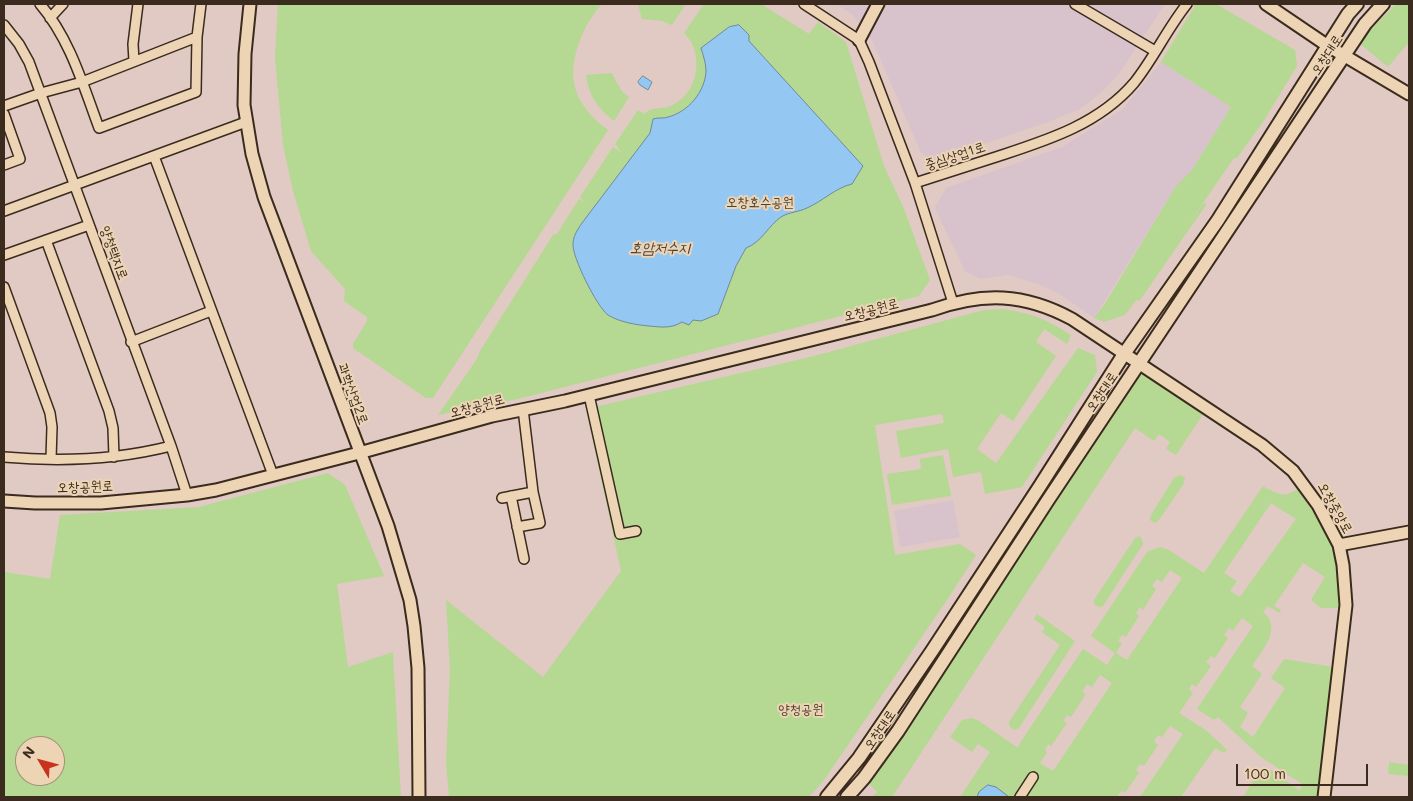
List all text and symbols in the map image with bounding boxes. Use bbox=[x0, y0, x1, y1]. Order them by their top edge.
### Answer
street label: 오창대로 bbox=[1308, 32, 1346, 78]
street label: 중심상업1로 bbox=[923, 138, 987, 174]
park label: 오창호수공원 bbox=[726, 195, 794, 211]
street label: 양청택지로 bbox=[96, 224, 132, 282]
water label: 호암저수지 bbox=[630, 239, 690, 257]
street label: 오창공원로 bbox=[842, 295, 900, 325]
street label: 과학산업2로 bbox=[334, 361, 372, 427]
street label: 오창대로 bbox=[1082, 369, 1122, 415]
street label: 오창공원로 bbox=[448, 391, 506, 421]
street label: 오창공원로 bbox=[57, 478, 113, 496]
street label: 오창중앙로 bbox=[1314, 479, 1356, 537]
park label: 양청공원 bbox=[778, 702, 824, 718]
street label: 오창대로 bbox=[860, 707, 900, 753]
north arrow bbox=[15, 736, 65, 786]
text: N bbox=[18, 742, 39, 762]
scale bar bbox=[1238, 754, 1370, 786]
text: 100 m bbox=[1244, 763, 1286, 783]

